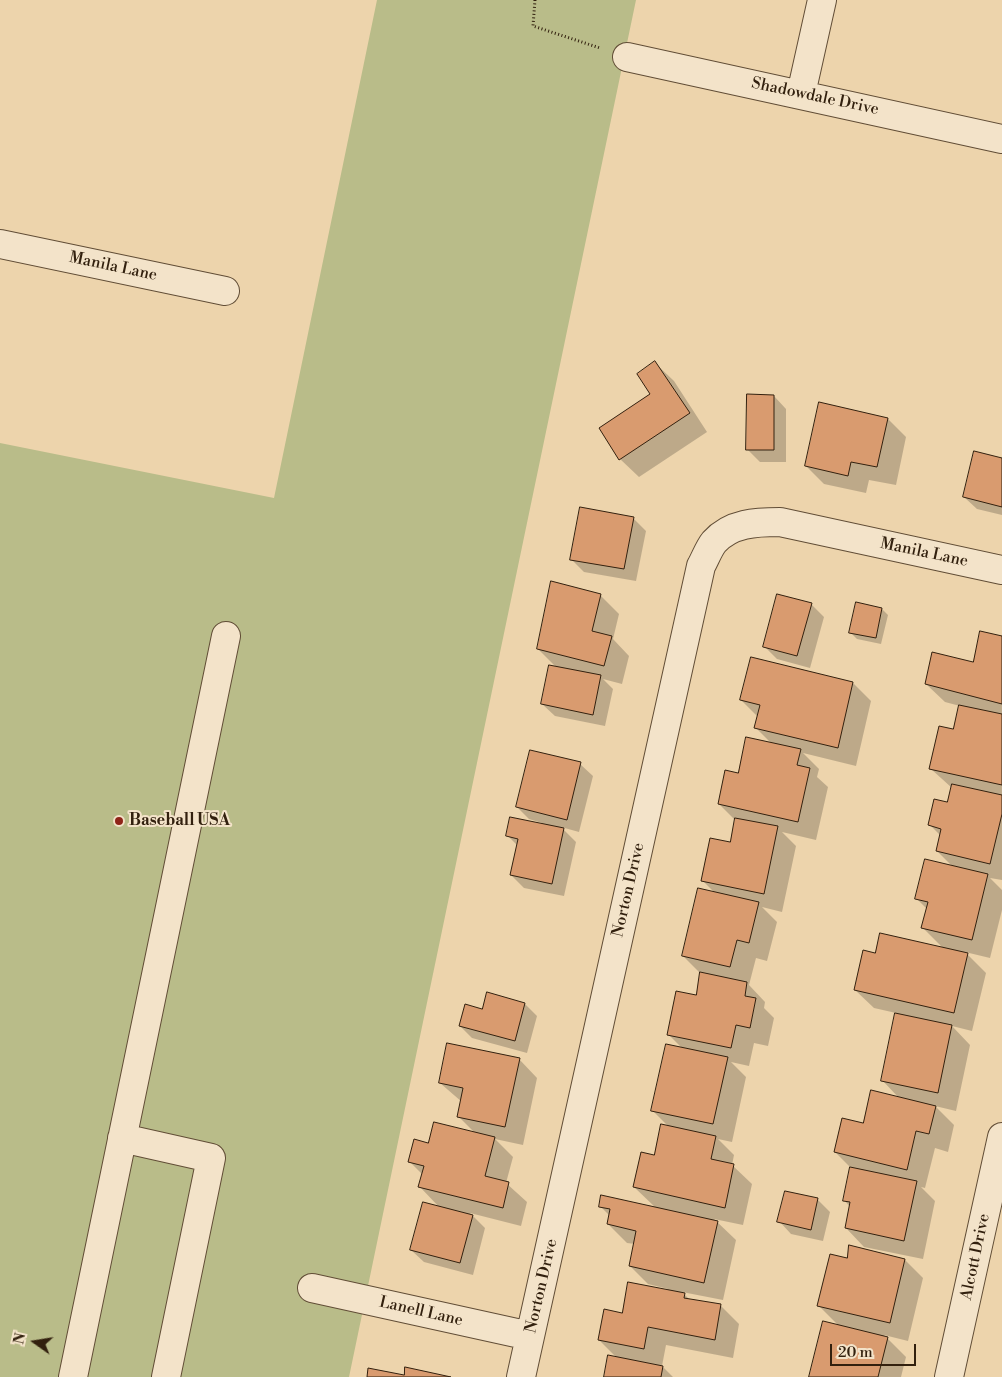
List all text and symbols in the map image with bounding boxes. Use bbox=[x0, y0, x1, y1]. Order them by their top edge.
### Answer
street label: Shadowdale Drive bbox=[750, 74, 880, 120]
street label: Manila Lane bbox=[67, 248, 159, 286]
street label: Manila Lane bbox=[878, 534, 970, 572]
place label: Baseball USA bbox=[129, 811, 230, 831]
marker: Baseball USA bbox=[113, 815, 125, 827]
street label: Norton Drive bbox=[609, 841, 649, 939]
street label: Alcott Drive bbox=[957, 1212, 995, 1302]
street label: Norton Drive bbox=[522, 1237, 562, 1335]
street label: Lanell Lane bbox=[377, 1293, 465, 1331]
north arrow bbox=[10, 1317, 60, 1367]
text: N bbox=[10, 1331, 30, 1346]
scale bar bbox=[832, 1334, 918, 1366]
text: 20 m bbox=[838, 1343, 873, 1362]

